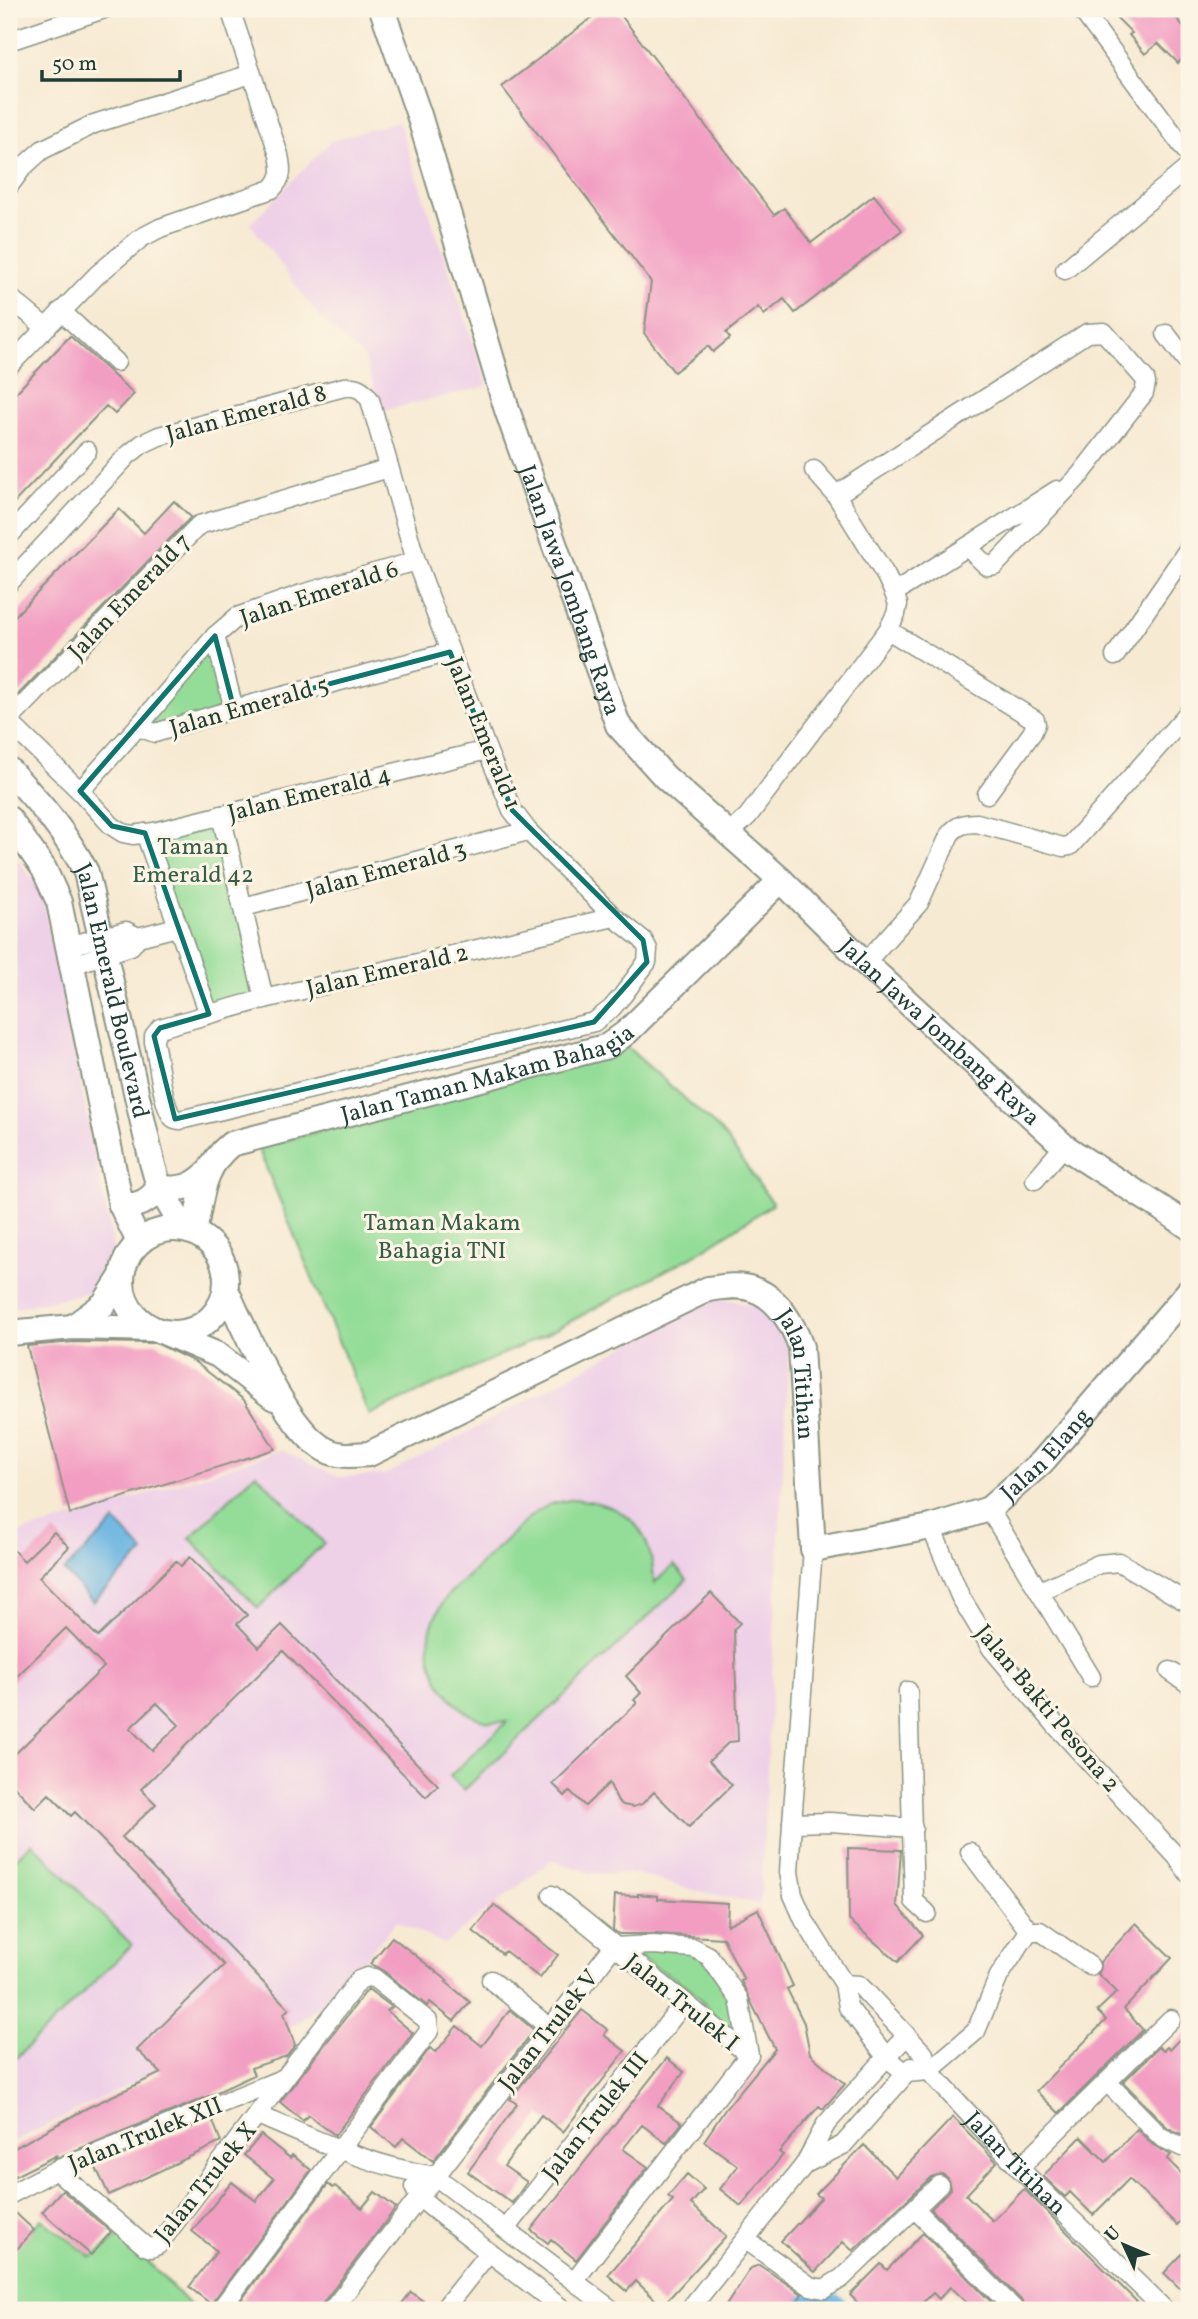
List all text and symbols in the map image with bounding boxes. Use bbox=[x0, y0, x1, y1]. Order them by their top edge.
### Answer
scale bar bbox=[42, 38, 180, 82]
text: 50 m bbox=[52, 50, 97, 79]
street label: Jalan Emerald 8 bbox=[162, 377, 331, 453]
street label: Jalan Jawa Jombang Raya bbox=[509, 461, 628, 721]
street label: Jalan Emerald 7 bbox=[61, 526, 200, 668]
street label: Jalan Emerald 6 bbox=[236, 553, 403, 637]
street label: Jalan Emerald 1 bbox=[436, 652, 528, 815]
street label: Jalan Emerald 5 bbox=[166, 669, 333, 747]
street label: Jalan Emerald 4 bbox=[224, 758, 395, 832]
park label: Taman Emerald 42 bbox=[132, 831, 254, 893]
street label: Jalan Emerald 3 bbox=[302, 833, 471, 909]
street label: Jalan Emerald Boulevard bbox=[65, 857, 157, 1122]
street label: Jalan Jawa Jombang Raya bbox=[830, 931, 1047, 1135]
street label: Jalan Emerald 2 bbox=[303, 937, 472, 1007]
street label: Jalan Taman Makam Bahagia bbox=[337, 1017, 642, 1134]
park label: Taman Makam Bahagia TNI bbox=[363, 1207, 521, 1269]
street label: Jalan Titihan bbox=[767, 1302, 821, 1441]
street label: Jalan Elang bbox=[994, 1401, 1100, 1510]
street label: Jalan Bakti Pesona 2 bbox=[966, 1618, 1127, 1801]
street label: Jalan Trulek I bbox=[616, 1947, 745, 2060]
street label: Jalan Trulek V bbox=[491, 1963, 608, 2099]
street label: Jalan Trulek III bbox=[535, 2045, 658, 2189]
street label: Jalan Trulek XII bbox=[64, 2089, 228, 2182]
street label: Jalan Titihan bbox=[956, 2104, 1073, 2224]
street label: Jalan Trulek X bbox=[147, 2116, 266, 2251]
north arrow bbox=[1090, 2210, 1160, 2280]
text: U bbox=[1099, 2221, 1127, 2248]

